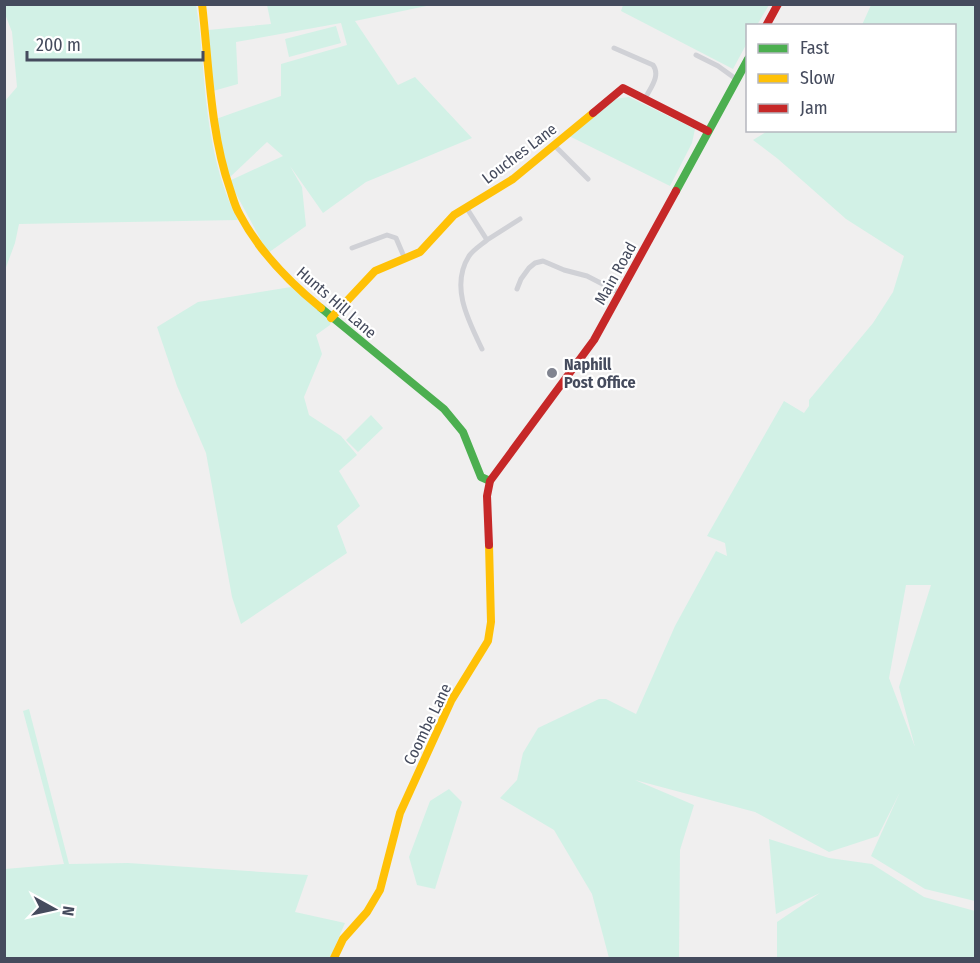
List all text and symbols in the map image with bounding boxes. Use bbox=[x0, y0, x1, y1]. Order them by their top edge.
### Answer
scale bar bbox=[27, 24, 202, 62]
legend bbox=[746, 24, 956, 132]
text: 200 m bbox=[36, 34, 81, 56]
text: Fast bbox=[800, 37, 829, 59]
text: Slow bbox=[800, 67, 835, 89]
text: Jam bbox=[800, 97, 828, 119]
street label: Louches Lane bbox=[478, 119, 560, 188]
street label: Main Road bbox=[590, 239, 640, 308]
street label: Hunts Hill Lane bbox=[293, 263, 380, 342]
place label: Naphill Post Office bbox=[564, 355, 636, 392]
marker: Naphill Post Office bbox=[545, 366, 559, 380]
street label: Coombe Lane bbox=[400, 680, 455, 768]
north arrow bbox=[24, 879, 84, 939]
text: N bbox=[58, 905, 78, 917]

